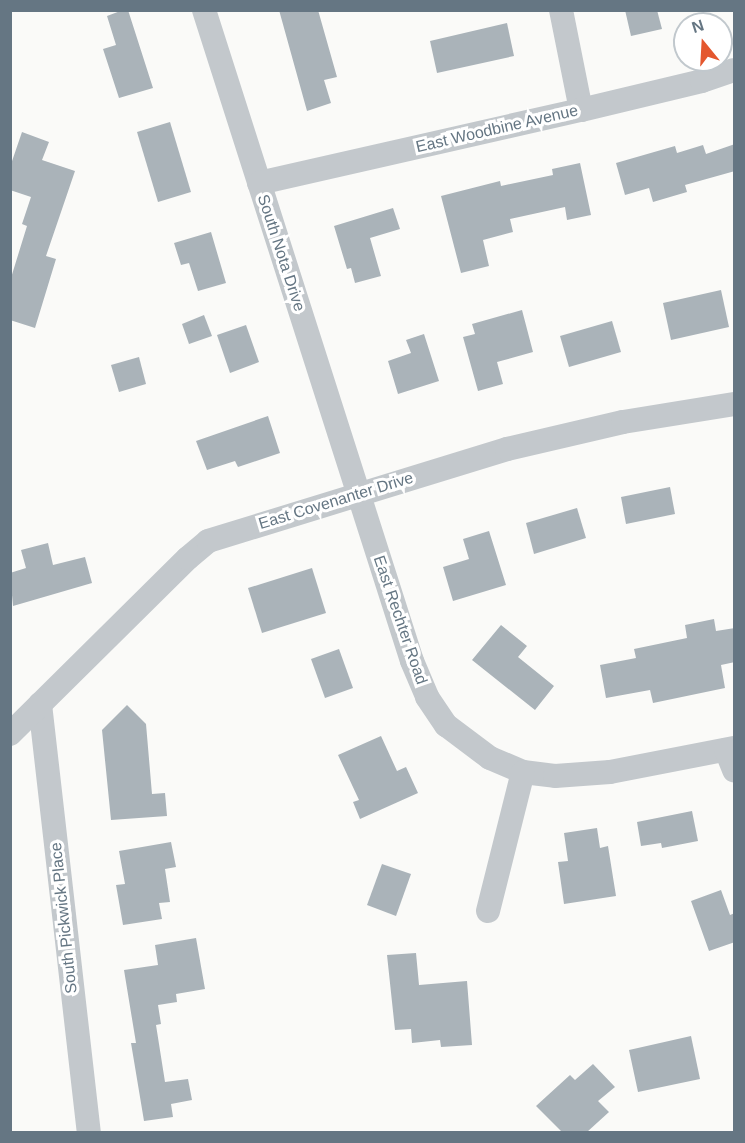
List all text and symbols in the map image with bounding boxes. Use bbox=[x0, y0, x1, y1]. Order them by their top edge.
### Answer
north arrow bbox=[673, 12, 733, 72]
text: N bbox=[690, 16, 706, 36]
street label: East Woodbine Avenue bbox=[414, 101, 580, 157]
street label: South Nota Drive bbox=[253, 192, 309, 314]
street label: East Covenanter Drive bbox=[256, 468, 416, 534]
street label: East Rechter Road bbox=[369, 553, 431, 687]
street label: South Pickwick Place bbox=[47, 841, 81, 995]

